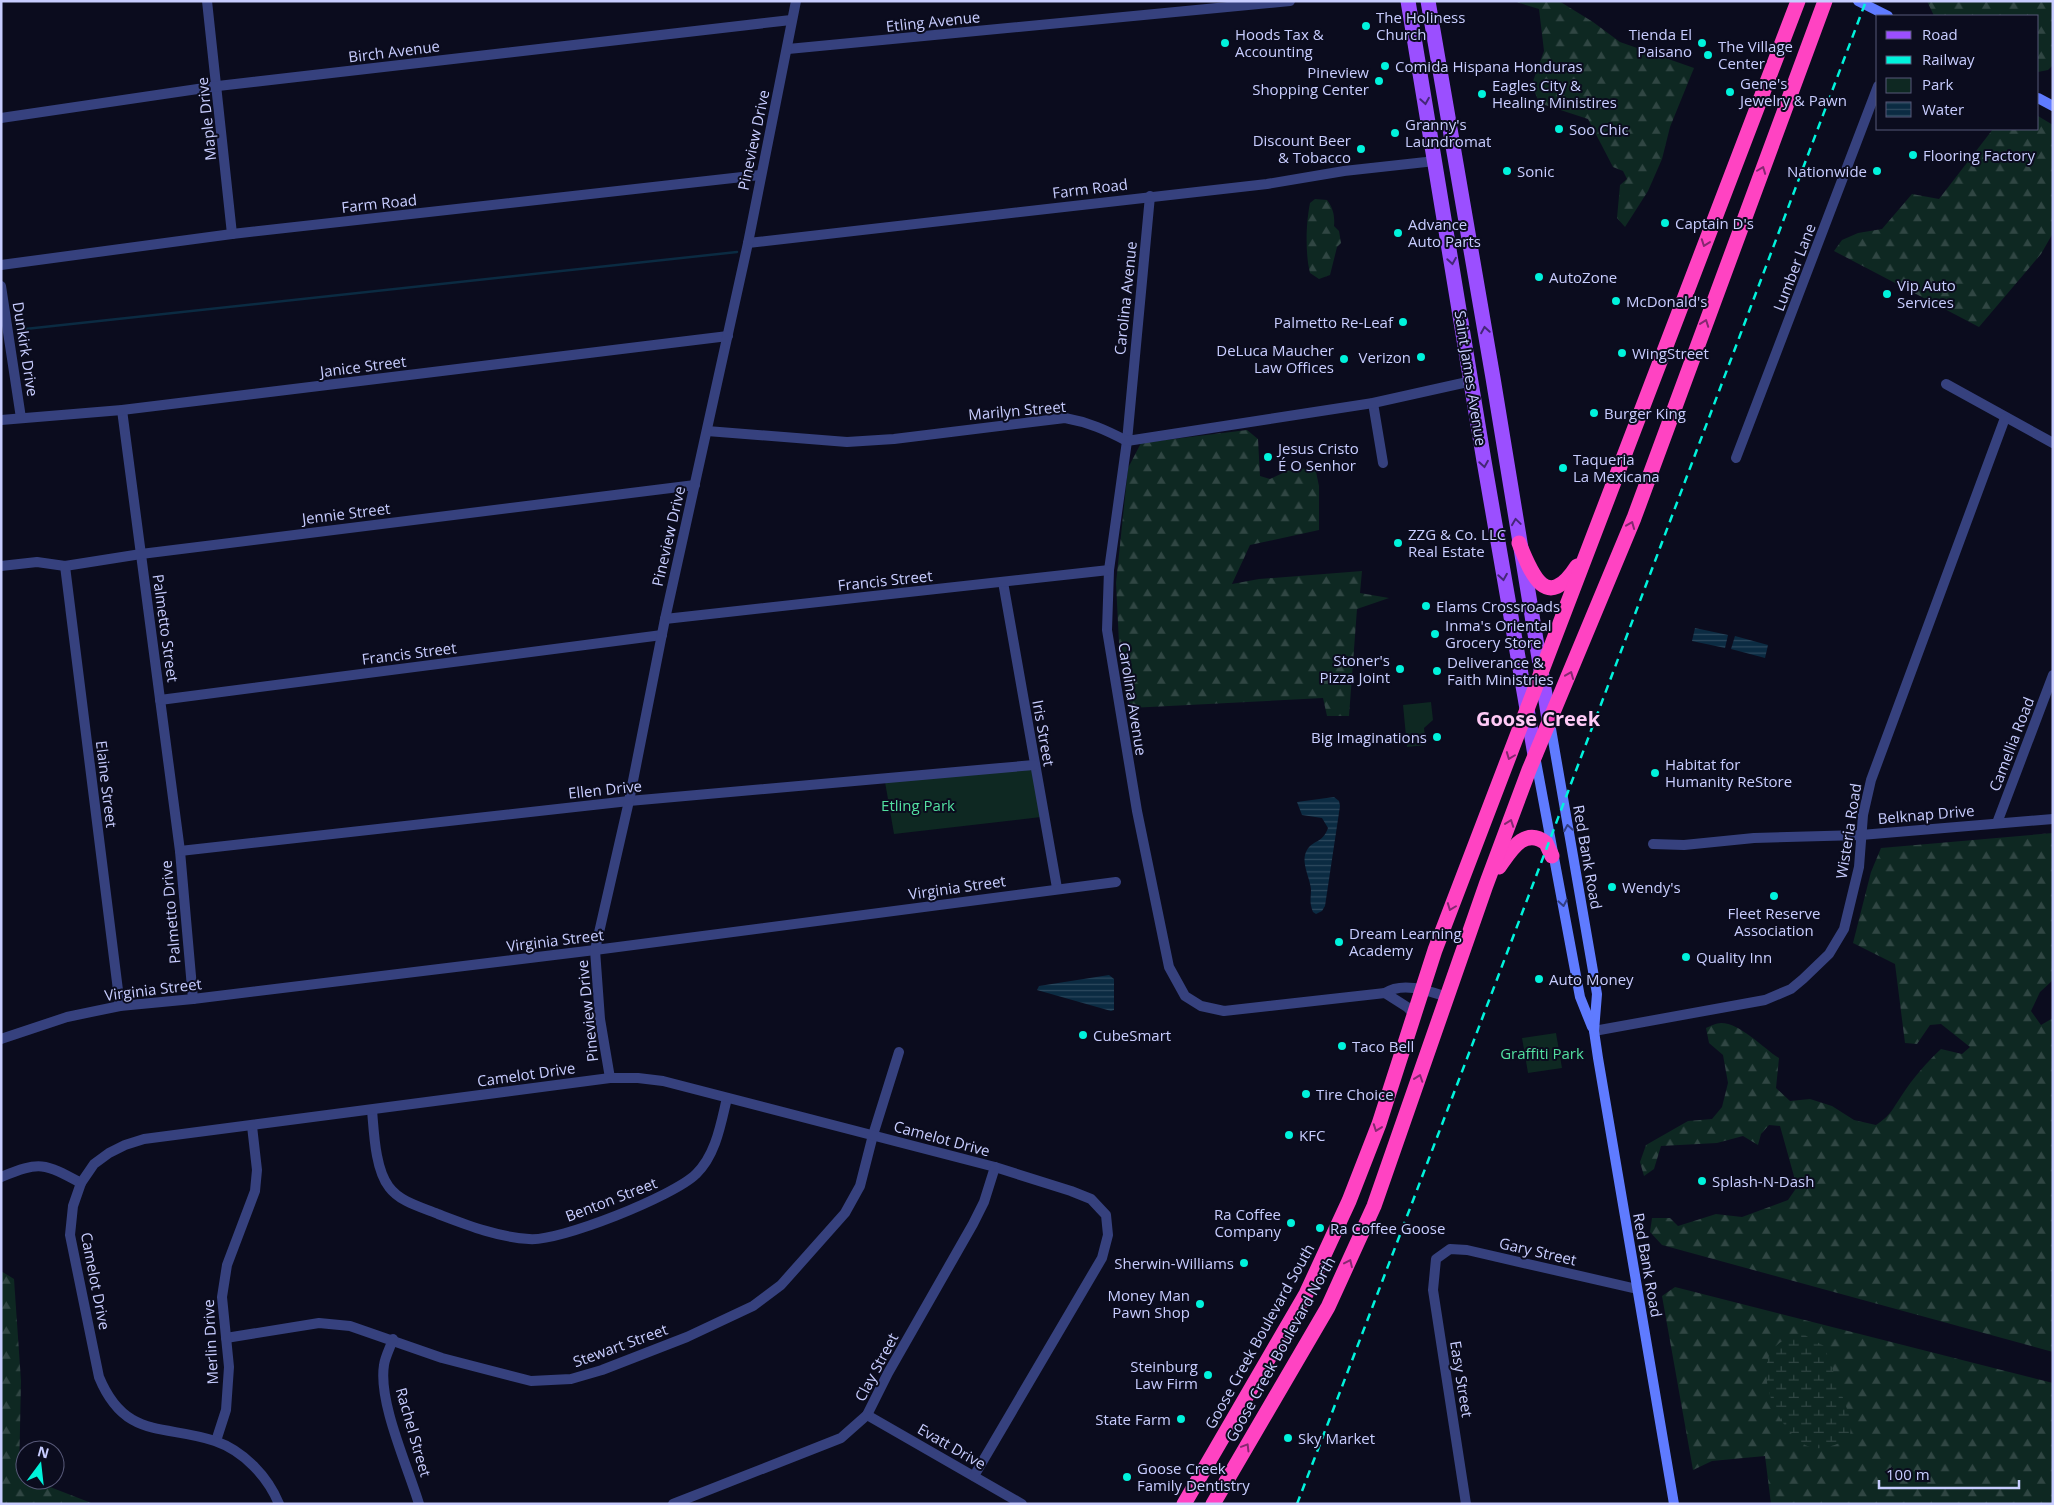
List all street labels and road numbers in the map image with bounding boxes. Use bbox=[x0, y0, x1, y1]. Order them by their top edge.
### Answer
street label: Etling Avenue bbox=[885, 6, 981, 36]
street label: Birch Avenue bbox=[347, 35, 441, 67]
street label: Maple Drive bbox=[192, 76, 220, 162]
street label: Pineview Drive bbox=[733, 88, 773, 192]
street label: Farm Road bbox=[1051, 173, 1129, 203]
street label: Farm Road bbox=[340, 189, 418, 217]
street label: Lumber Lane bbox=[1768, 220, 1820, 314]
street label: Carolina Avenue bbox=[1109, 240, 1141, 356]
street label: Dunkirk Drive bbox=[9, 300, 43, 398]
street label: Saint James Avenue bbox=[1450, 309, 1492, 447]
street label: Janice Street bbox=[317, 351, 407, 381]
street label: Marilyn Street bbox=[967, 396, 1067, 424]
street label: Pineview Drive bbox=[647, 484, 689, 588]
street label: Jennie Street bbox=[299, 498, 391, 529]
street label: Francis Street bbox=[837, 565, 933, 595]
street label: Palmetto Street bbox=[149, 573, 183, 683]
street label: Francis Street bbox=[360, 637, 458, 669]
street label: Carolina Avenue bbox=[1114, 641, 1152, 757]
street label: Camellia Road bbox=[1984, 694, 2038, 794]
street label: Iris Street bbox=[1028, 698, 1060, 768]
street label: Elaine Street bbox=[92, 739, 122, 829]
street label: Ellen Drive bbox=[567, 775, 643, 803]
street label: Wisteria Road bbox=[1831, 782, 1865, 880]
street label: Belknap Drive bbox=[1877, 800, 1975, 828]
street label: Red Bank Road bbox=[1569, 803, 1607, 911]
street label: Palmetto Drive bbox=[156, 859, 184, 965]
street label: Virginia Street bbox=[907, 870, 1007, 904]
street label: Virginia Street bbox=[505, 924, 605, 956]
street label: Pineview Drive bbox=[572, 959, 602, 1063]
street label: Virginia Street bbox=[103, 973, 203, 1005]
street label: Camelot Drive bbox=[476, 1057, 576, 1091]
street label: Camelot Drive bbox=[892, 1116, 992, 1160]
street label: Benton Street bbox=[562, 1172, 660, 1226]
street label: Red Bank Road bbox=[1629, 1211, 1667, 1319]
street label: Camelot Drive bbox=[77, 1231, 115, 1331]
street label: Gary Street bbox=[1497, 1232, 1579, 1270]
street label: Goose Creek Boulevard South bbox=[1200, 1240, 1318, 1432]
street label: Goose Creek Boulevard North bbox=[1221, 1253, 1339, 1445]
street label: Merlin Drive bbox=[198, 1299, 222, 1385]
street label: Stewart Street bbox=[570, 1319, 670, 1371]
street label: Clay Street bbox=[850, 1329, 902, 1405]
street label: Easy Street bbox=[1446, 1339, 1478, 1419]
street label: Rachel Street bbox=[392, 1385, 436, 1479]
street label: Evatt Drive bbox=[914, 1418, 990, 1474]

